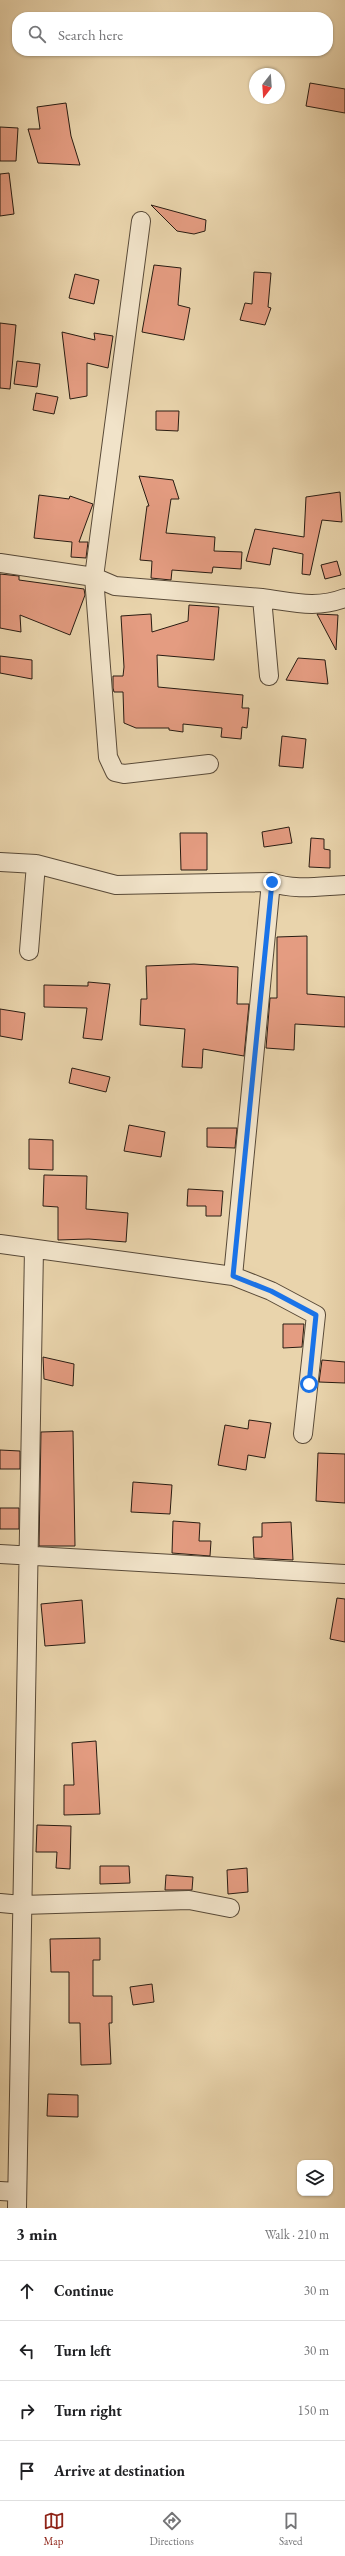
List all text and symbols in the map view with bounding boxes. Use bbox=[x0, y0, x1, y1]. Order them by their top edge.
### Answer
search box bbox=[12, 12, 333, 56]
icon: search bbox=[26, 23, 48, 45]
text: Search here bbox=[58, 25, 123, 44]
north arrow bbox=[249, 68, 285, 104]
route end bbox=[263, 873, 281, 891]
route start bbox=[300, 1375, 318, 1393]
map controls bbox=[297, 2160, 333, 2196]
button: layers bbox=[297, 2160, 333, 2196]
text: 3 min bbox=[16, 2223, 57, 2245]
text: Walk · 210 m bbox=[265, 2226, 329, 2243]
icon: ahead bbox=[16, 2280, 38, 2302]
text: Continue bbox=[54, 2281, 114, 2300]
text: 30 m bbox=[304, 2282, 329, 2299]
icon: left bbox=[16, 2340, 38, 2362]
text: Turn left bbox=[54, 2341, 111, 2360]
text: 30 m bbox=[304, 2342, 329, 2359]
icon: right bbox=[16, 2400, 38, 2422]
text: Turn right bbox=[54, 2401, 122, 2420]
text: 150 m bbox=[298, 2402, 329, 2419]
icon: arrive bbox=[16, 2460, 38, 2482]
text: Arrive at destination bbox=[54, 2461, 185, 2480]
tab: Map bbox=[43, 2510, 65, 2548]
tab: Directions bbox=[150, 2510, 194, 2548]
tab: Saved bbox=[279, 2510, 302, 2548]

